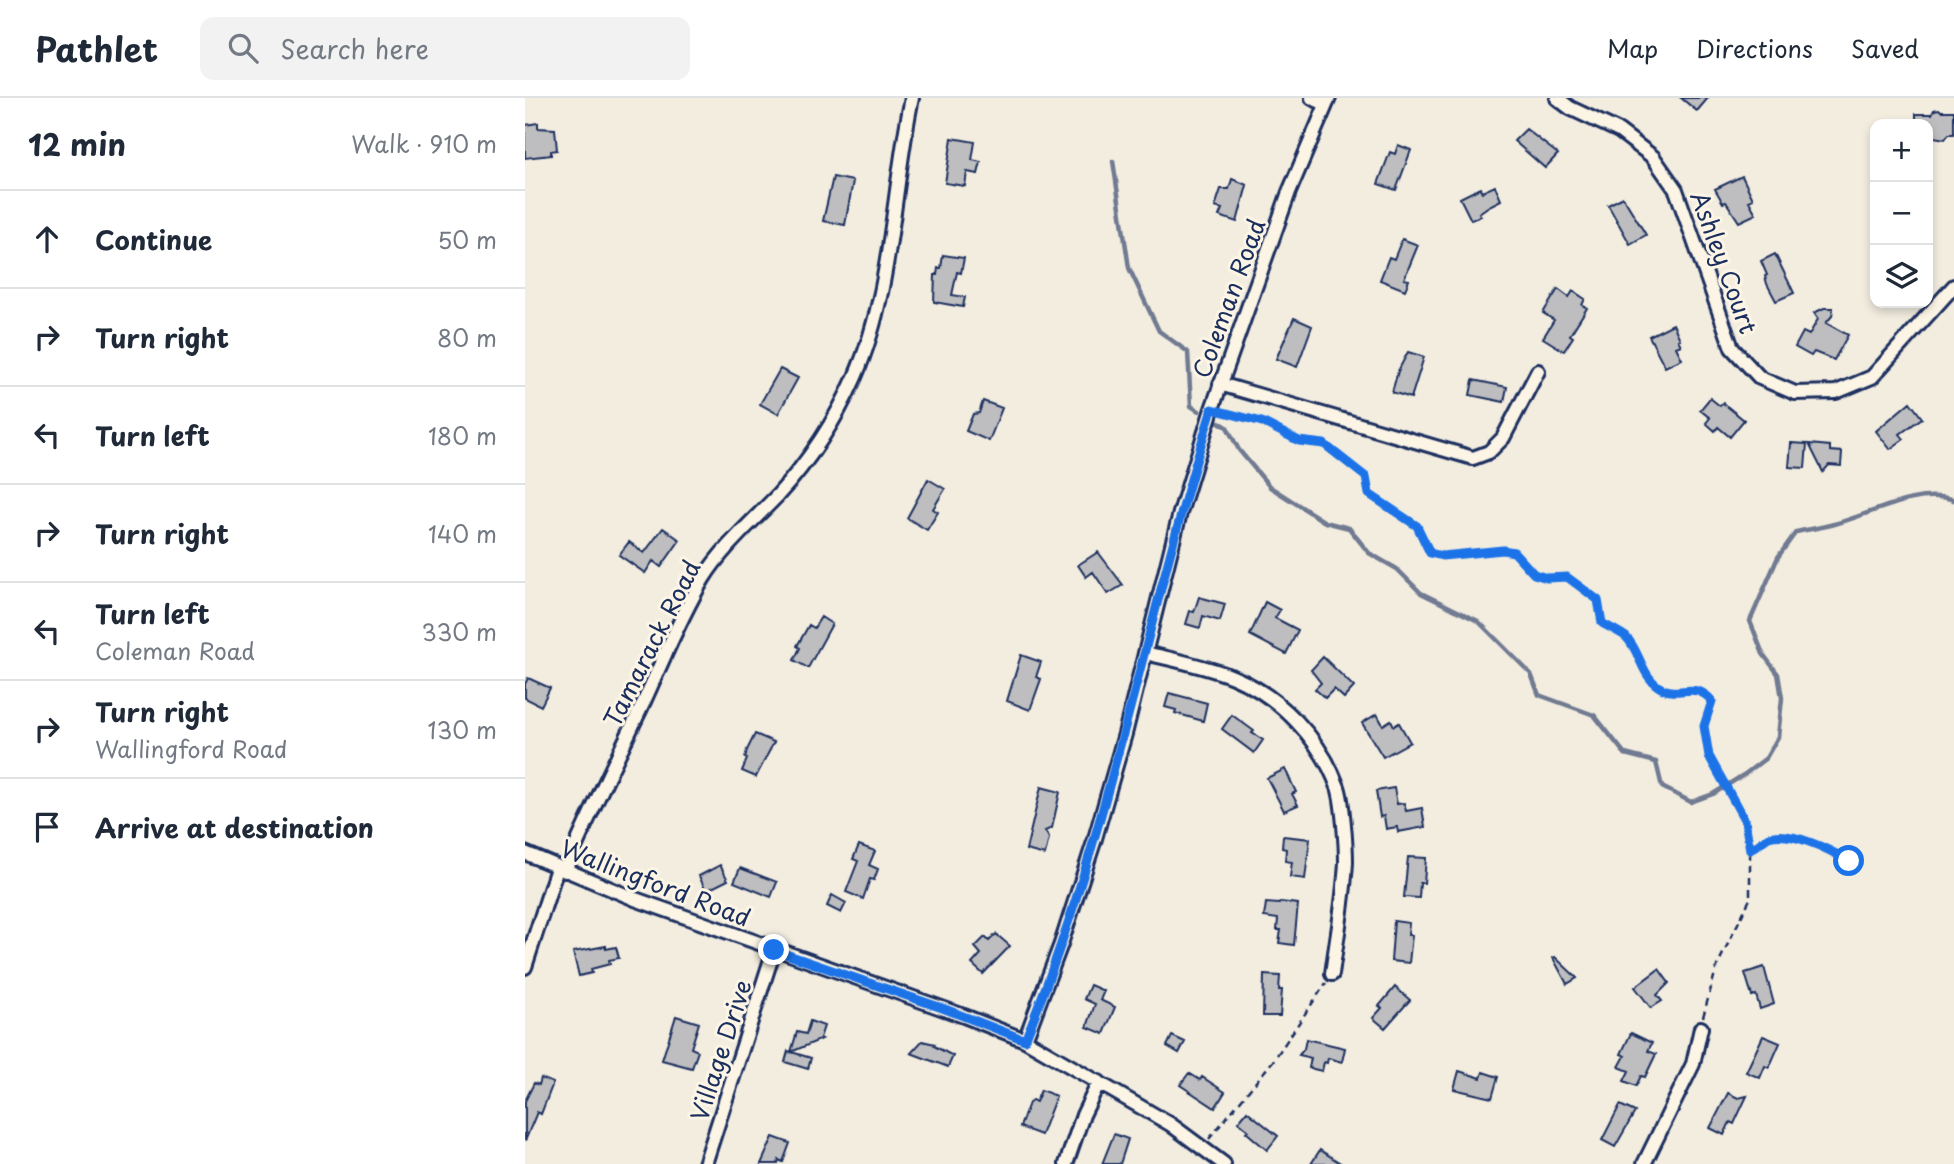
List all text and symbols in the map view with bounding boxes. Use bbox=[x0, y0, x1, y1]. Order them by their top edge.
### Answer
search box bbox=[200, 17, 690, 80]
text: Pathlet bbox=[35, 23, 158, 73]
icon: search bbox=[224, 29, 262, 67]
text: Search here bbox=[280, 29, 429, 68]
text: Map bbox=[1607, 30, 1658, 66]
text: Directions bbox=[1696, 30, 1813, 66]
text: Saved bbox=[1851, 30, 1919, 66]
map controls bbox=[1870, 119, 1933, 308]
button: + bbox=[1870, 119, 1933, 182]
text: 12 min bbox=[28, 121, 126, 166]
text: Walk · 910 m bbox=[351, 126, 497, 161]
button: − bbox=[1870, 182, 1933, 245]
street label: Ashley Court bbox=[1683, 186, 1768, 339]
street label: Coleman Road bbox=[1183, 213, 1273, 383]
icon: ahead bbox=[28, 220, 66, 258]
text: Continue bbox=[95, 220, 212, 259]
text: 50 m bbox=[437, 222, 497, 257]
button: layers bbox=[1870, 245, 1933, 308]
icon: right bbox=[28, 318, 66, 356]
text: Turn right bbox=[95, 318, 229, 357]
text: 80 m bbox=[437, 320, 497, 355]
icon: left bbox=[28, 416, 66, 454]
text: Turn left bbox=[95, 416, 210, 455]
text: 180 m bbox=[428, 418, 497, 453]
icon: right bbox=[28, 514, 66, 552]
text: Turn right bbox=[95, 514, 229, 553]
text: 140 m bbox=[428, 516, 497, 551]
street label: Tamarack Road bbox=[593, 553, 709, 733]
text: Turn left bbox=[95, 594, 210, 633]
icon: left bbox=[28, 612, 66, 650]
text: 330 m bbox=[421, 614, 497, 649]
text: Coleman Road bbox=[95, 633, 255, 668]
text: Turn right bbox=[95, 692, 229, 731]
icon: right bbox=[28, 710, 66, 748]
text: 130 m bbox=[427, 712, 497, 747]
text: Wallingford Road bbox=[95, 731, 287, 766]
icon: arrive bbox=[28, 808, 66, 846]
text: Arrive at destination bbox=[95, 808, 374, 847]
street label: Wallingford Road bbox=[556, 829, 756, 935]
route start bbox=[1833, 845, 1864, 876]
route end bbox=[758, 934, 789, 965]
street label: Village Drive bbox=[680, 975, 760, 1125]

